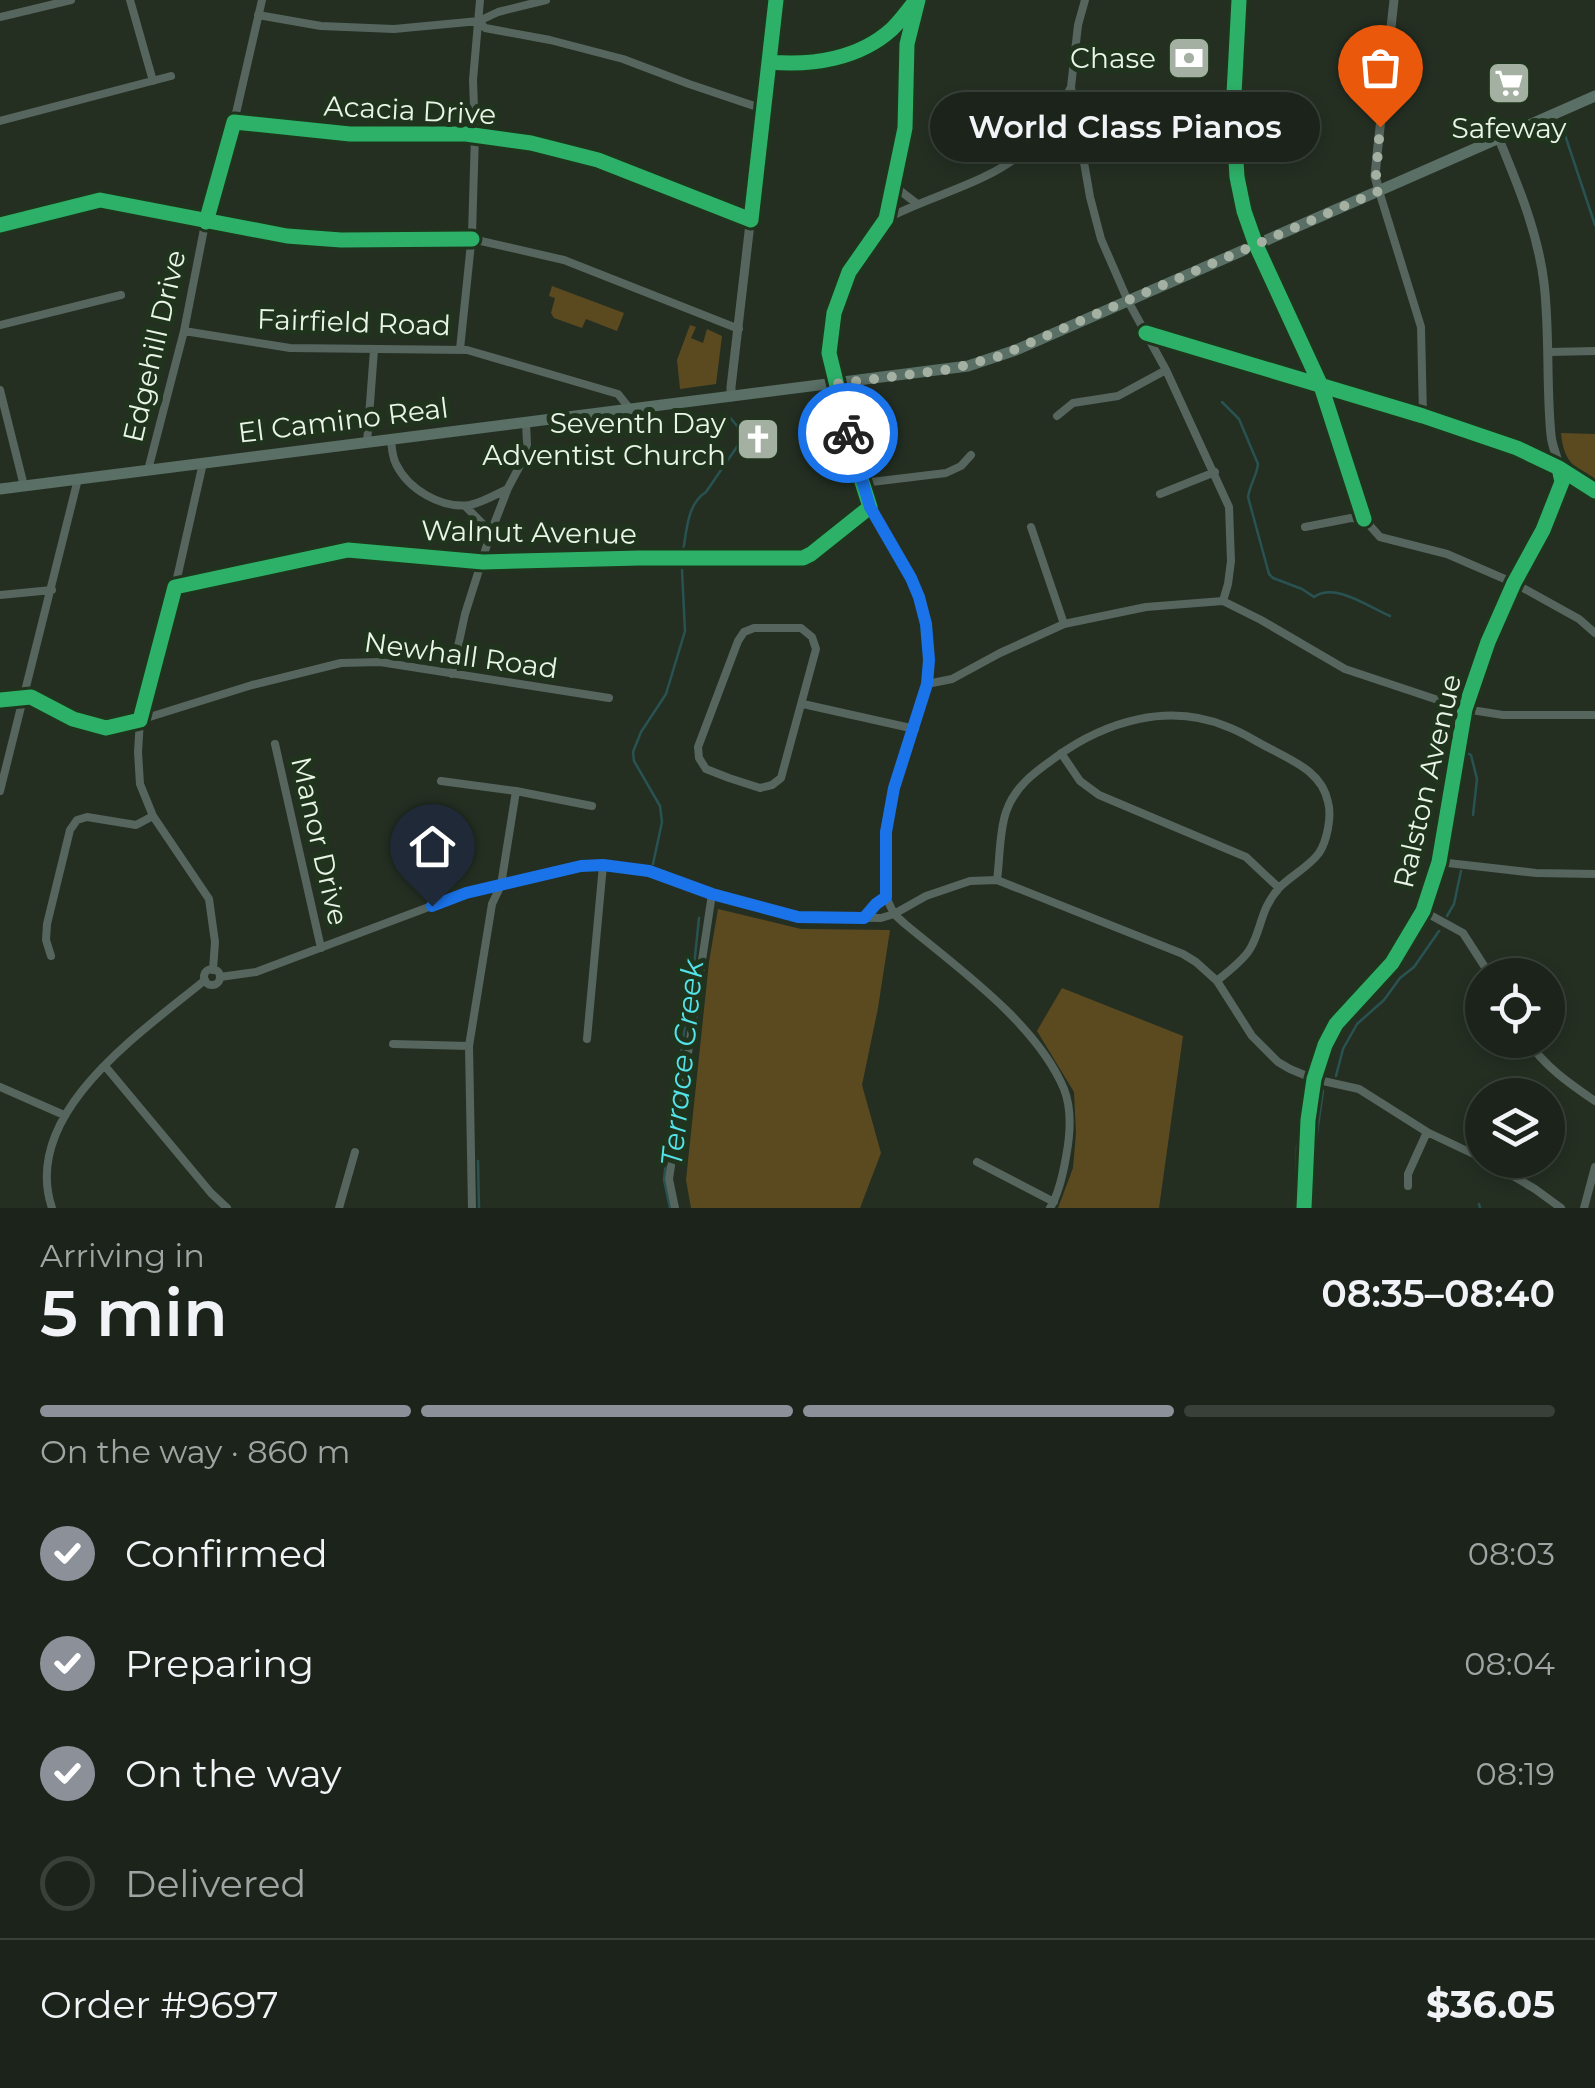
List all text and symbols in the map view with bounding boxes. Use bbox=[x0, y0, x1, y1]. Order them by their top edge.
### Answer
pin bbox=[1338, 25, 1423, 128]
bank icon: Chase bbox=[1166, 35, 1212, 81]
icon: bag bbox=[1353, 40, 1408, 95]
place label: Chase bbox=[1070, 41, 1156, 75]
supermarket icon: Safeway bbox=[1486, 60, 1532, 106]
street label: Acacia Drive bbox=[323, 89, 497, 131]
callout: World Class Pianos bbox=[930, 92, 1320, 162]
text: World Class Pianos bbox=[968, 107, 1282, 146]
place label: Safeway bbox=[1452, 111, 1567, 145]
street label: Edgehill Drive bbox=[115, 247, 193, 445]
street label: Fairfield Road bbox=[257, 302, 451, 342]
courier bbox=[798, 383, 898, 483]
street label: El Camino Real bbox=[236, 390, 450, 450]
place label: Seventh Day Adventist Church bbox=[482, 406, 727, 472]
icon: bike bbox=[821, 406, 876, 461]
church icon: Seventh Day Adventist Church bbox=[735, 416, 781, 462]
street label: Walnut Avenue bbox=[421, 513, 637, 551]
street label: Newhall Road bbox=[362, 625, 560, 685]
street label: Ralston Avenue bbox=[1386, 671, 1468, 891]
street label: Manor Drive bbox=[284, 754, 356, 928]
pin bbox=[390, 804, 475, 907]
icon: home bbox=[405, 819, 460, 874]
water label: Terrace Creek bbox=[653, 957, 711, 1168]
map controls bbox=[1465, 958, 1565, 1178]
button: locate bbox=[1465, 958, 1565, 1058]
button: layers bbox=[1465, 1078, 1565, 1178]
text: Arriving in bbox=[40, 1236, 205, 1275]
text: 08:35–08:40 bbox=[1321, 1270, 1555, 1317]
text: 5 min bbox=[40, 1273, 228, 1352]
text: On the way · 860 m bbox=[40, 1432, 351, 1471]
icon: check bbox=[40, 1526, 95, 1581]
text: Confirmed bbox=[125, 1530, 328, 1577]
text: 08:03 bbox=[1468, 1534, 1555, 1573]
icon: check bbox=[40, 1636, 95, 1691]
text: Preparing bbox=[125, 1640, 314, 1687]
text: 08:04 bbox=[1464, 1644, 1555, 1683]
icon: check bbox=[40, 1746, 95, 1801]
text: On the way bbox=[125, 1750, 342, 1797]
text: 08:19 bbox=[1476, 1754, 1555, 1793]
text: Delivered bbox=[125, 1860, 306, 1907]
text: Order #9697 bbox=[40, 1981, 279, 2028]
text: $36.05 bbox=[1426, 1981, 1555, 2028]

